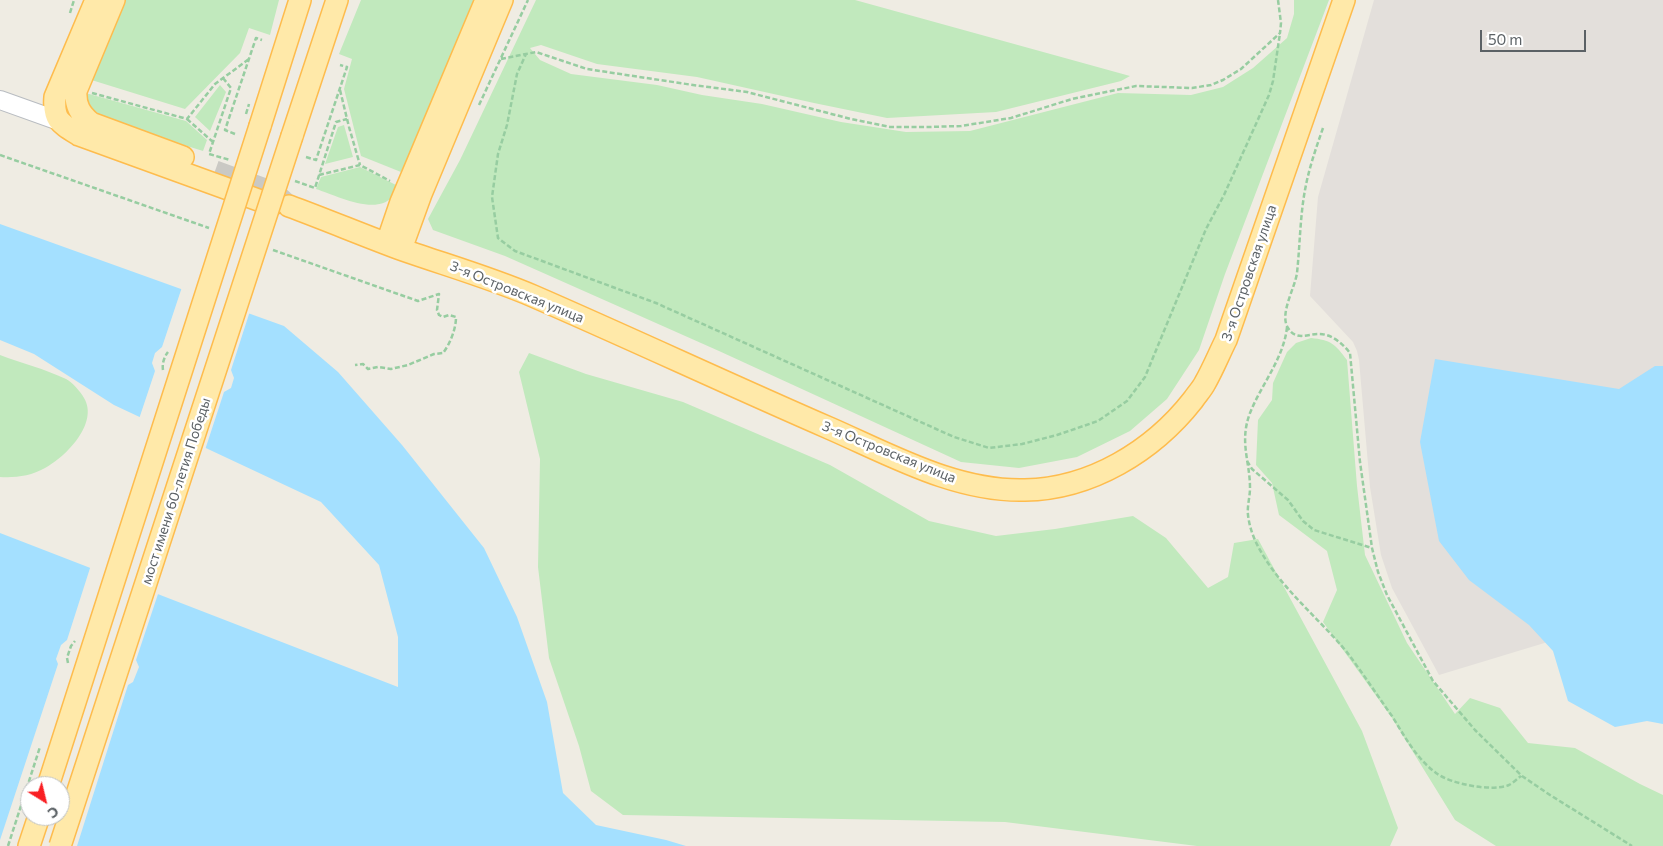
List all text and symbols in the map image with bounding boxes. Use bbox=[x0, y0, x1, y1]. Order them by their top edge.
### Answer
scale bar bbox=[1483, 20, 1589, 52]
text: 50 m bbox=[1488, 30, 1522, 48]
street label: 3-я Островская улица bbox=[1218, 203, 1280, 343]
street label: 3-я Островская улица bbox=[448, 257, 586, 327]
street label: мост имени 60-летия Победы bbox=[138, 396, 214, 586]
street label: 3-я Островская улица bbox=[820, 417, 958, 487]
north arrow bbox=[20, 776, 70, 826]
text: С bbox=[45, 803, 62, 822]

